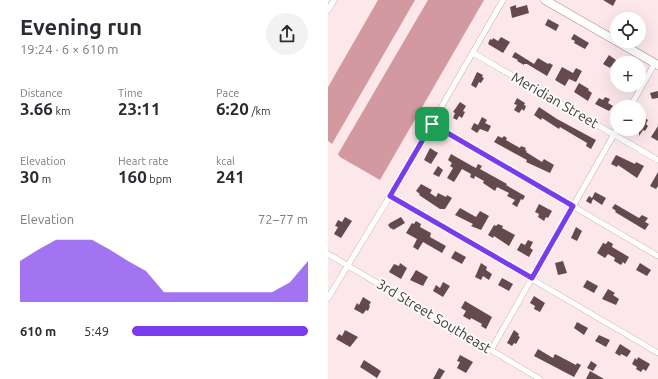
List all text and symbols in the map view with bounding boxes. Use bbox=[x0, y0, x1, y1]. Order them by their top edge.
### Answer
map controls bbox=[610, 12, 646, 136]
button: locate bbox=[610, 12, 646, 48]
button: share bbox=[266, 13, 308, 55]
text: Evening run bbox=[20, 14, 142, 39]
text: 19:24 · 6 × 610 m bbox=[20, 42, 119, 56]
button: + bbox=[610, 56, 646, 92]
street label: Meridian Street bbox=[509, 69, 602, 132]
text: Distance bbox=[20, 87, 63, 99]
text: Time bbox=[118, 87, 143, 99]
text: Pace bbox=[216, 87, 239, 99]
text: 3.66 bbox=[20, 99, 53, 118]
text: 23:11 bbox=[118, 99, 161, 118]
text: 6:20 bbox=[216, 99, 249, 118]
button: − bbox=[610, 100, 646, 136]
text: km bbox=[53, 105, 71, 117]
text: /km bbox=[249, 105, 271, 117]
pin bbox=[415, 107, 449, 141]
icon: arrive bbox=[421, 113, 443, 135]
text: Elevation bbox=[20, 155, 66, 167]
text: Heart rate bbox=[118, 155, 169, 167]
text: kcal bbox=[216, 155, 235, 167]
text: 30 bbox=[20, 167, 39, 186]
text: 160 bbox=[118, 167, 147, 186]
text: 241 bbox=[216, 167, 245, 186]
text: m bbox=[39, 173, 51, 185]
text: bpm bbox=[147, 173, 172, 185]
text: Elevation bbox=[20, 212, 74, 226]
text: 72–77 m bbox=[258, 212, 308, 226]
street label: 3rd Street Southeast bbox=[374, 276, 494, 357]
text: 610 m bbox=[20, 324, 56, 338]
text: 5:49 bbox=[84, 324, 109, 338]

